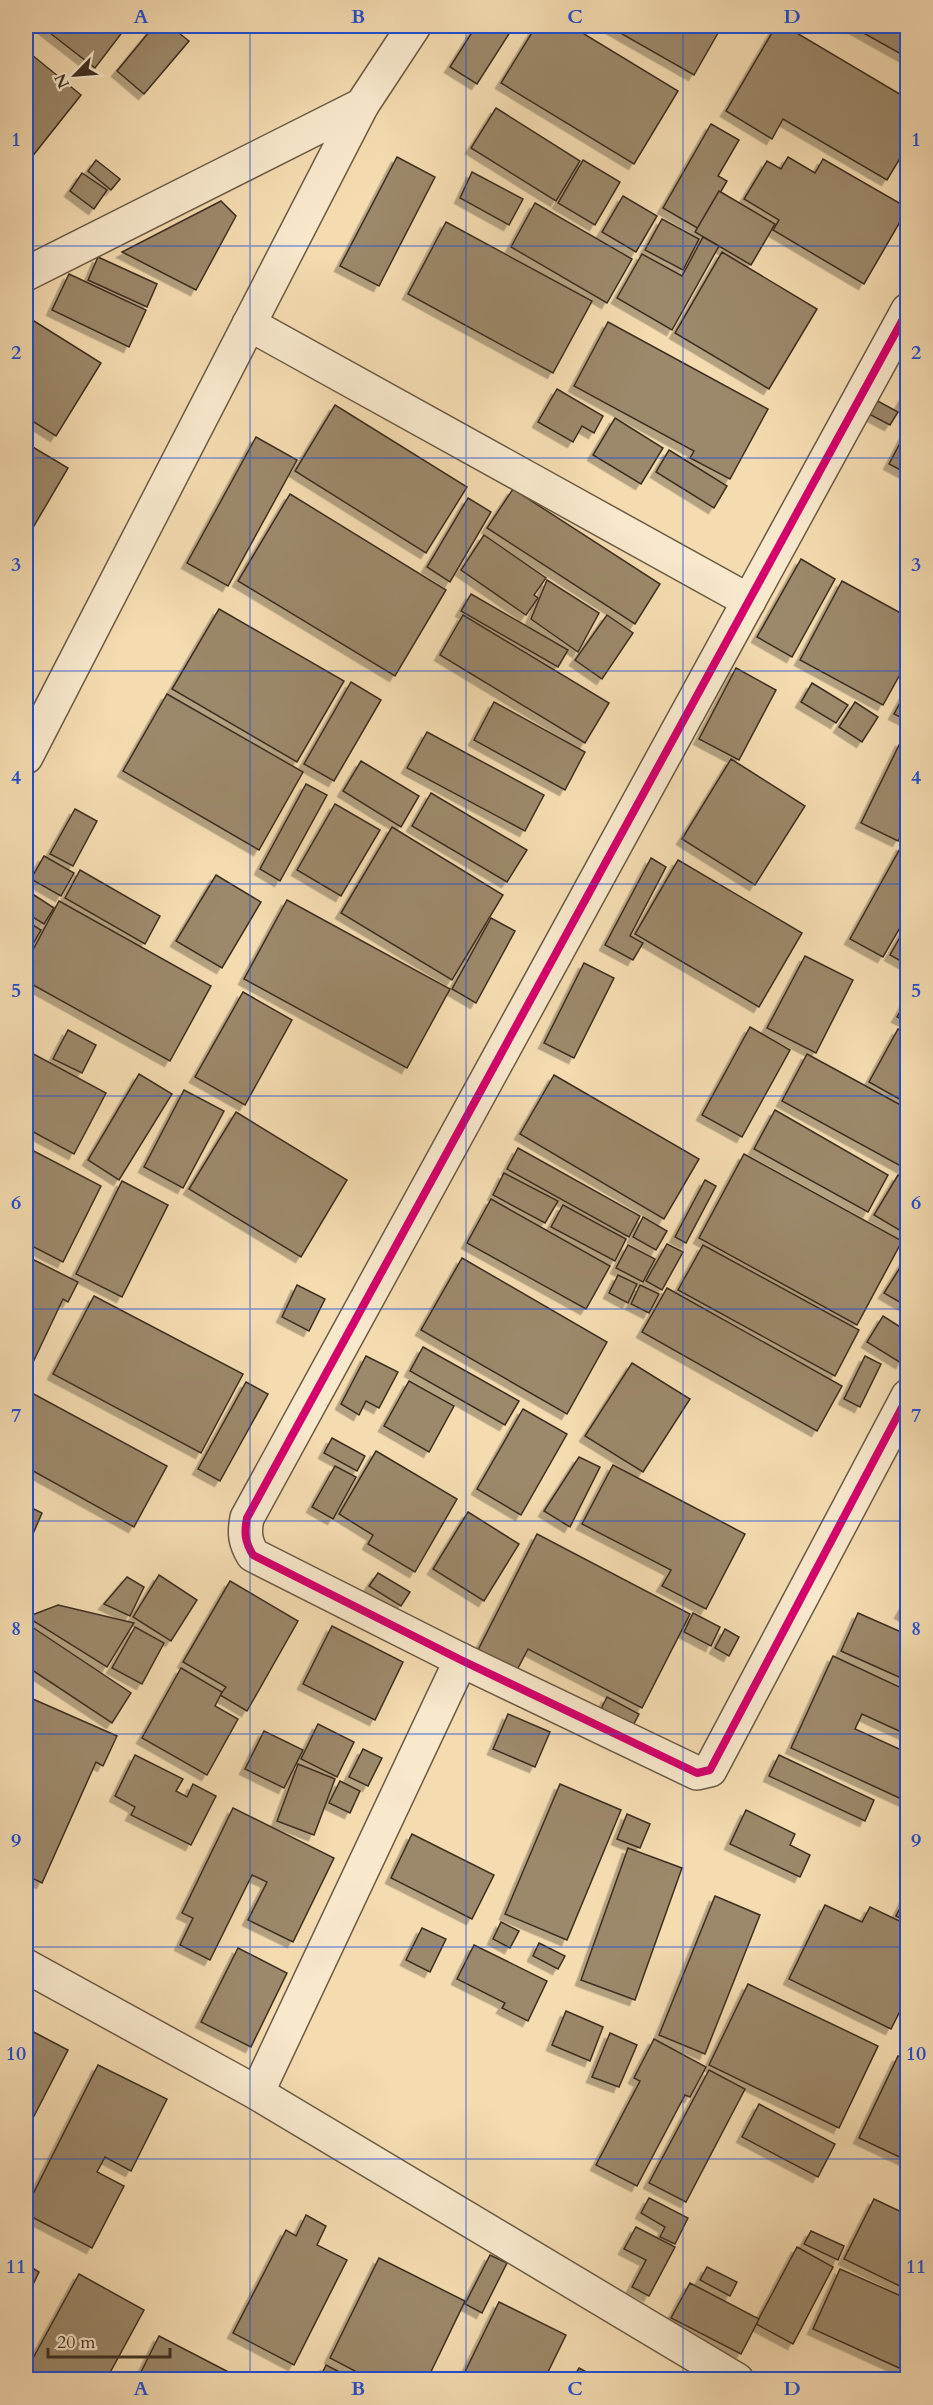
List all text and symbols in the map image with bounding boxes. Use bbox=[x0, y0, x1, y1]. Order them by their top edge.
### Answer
text: A bbox=[133, 3, 149, 30]
text: B bbox=[351, 3, 365, 30]
text: C bbox=[567, 3, 583, 30]
text: D bbox=[783, 3, 801, 30]
north arrow bbox=[45, 45, 105, 105]
text: N bbox=[49, 70, 75, 92]
text: 1 bbox=[11, 126, 21, 153]
text: 1 bbox=[911, 126, 921, 153]
text: 2 bbox=[11, 339, 21, 366]
text: 2 bbox=[911, 339, 921, 366]
text: 3 bbox=[11, 551, 21, 578]
text: 3 bbox=[911, 551, 921, 578]
text: 4 bbox=[11, 764, 21, 791]
text: 4 bbox=[911, 764, 921, 791]
text: 5 bbox=[11, 977, 21, 1004]
text: 5 bbox=[911, 977, 921, 1004]
text: 6 bbox=[11, 1189, 21, 1216]
text: 6 bbox=[911, 1189, 921, 1216]
text: 7 bbox=[11, 1402, 21, 1429]
text: 7 bbox=[911, 1402, 921, 1429]
text: 8 bbox=[11, 1615, 21, 1642]
text: 8 bbox=[911, 1615, 921, 1642]
text: 9 bbox=[11, 1827, 21, 1854]
text: 9 bbox=[911, 1827, 921, 1854]
text: 10 bbox=[6, 2040, 26, 2067]
text: 10 bbox=[906, 2040, 926, 2067]
text: 11 bbox=[6, 2253, 26, 2280]
text: 11 bbox=[906, 2253, 926, 2280]
scale bar bbox=[48, 2321, 170, 2359]
text: 20 m bbox=[57, 2330, 96, 2355]
text: A bbox=[133, 2375, 149, 2402]
text: B bbox=[351, 2375, 365, 2402]
text: C bbox=[567, 2375, 583, 2402]
text: D bbox=[783, 2375, 801, 2402]

